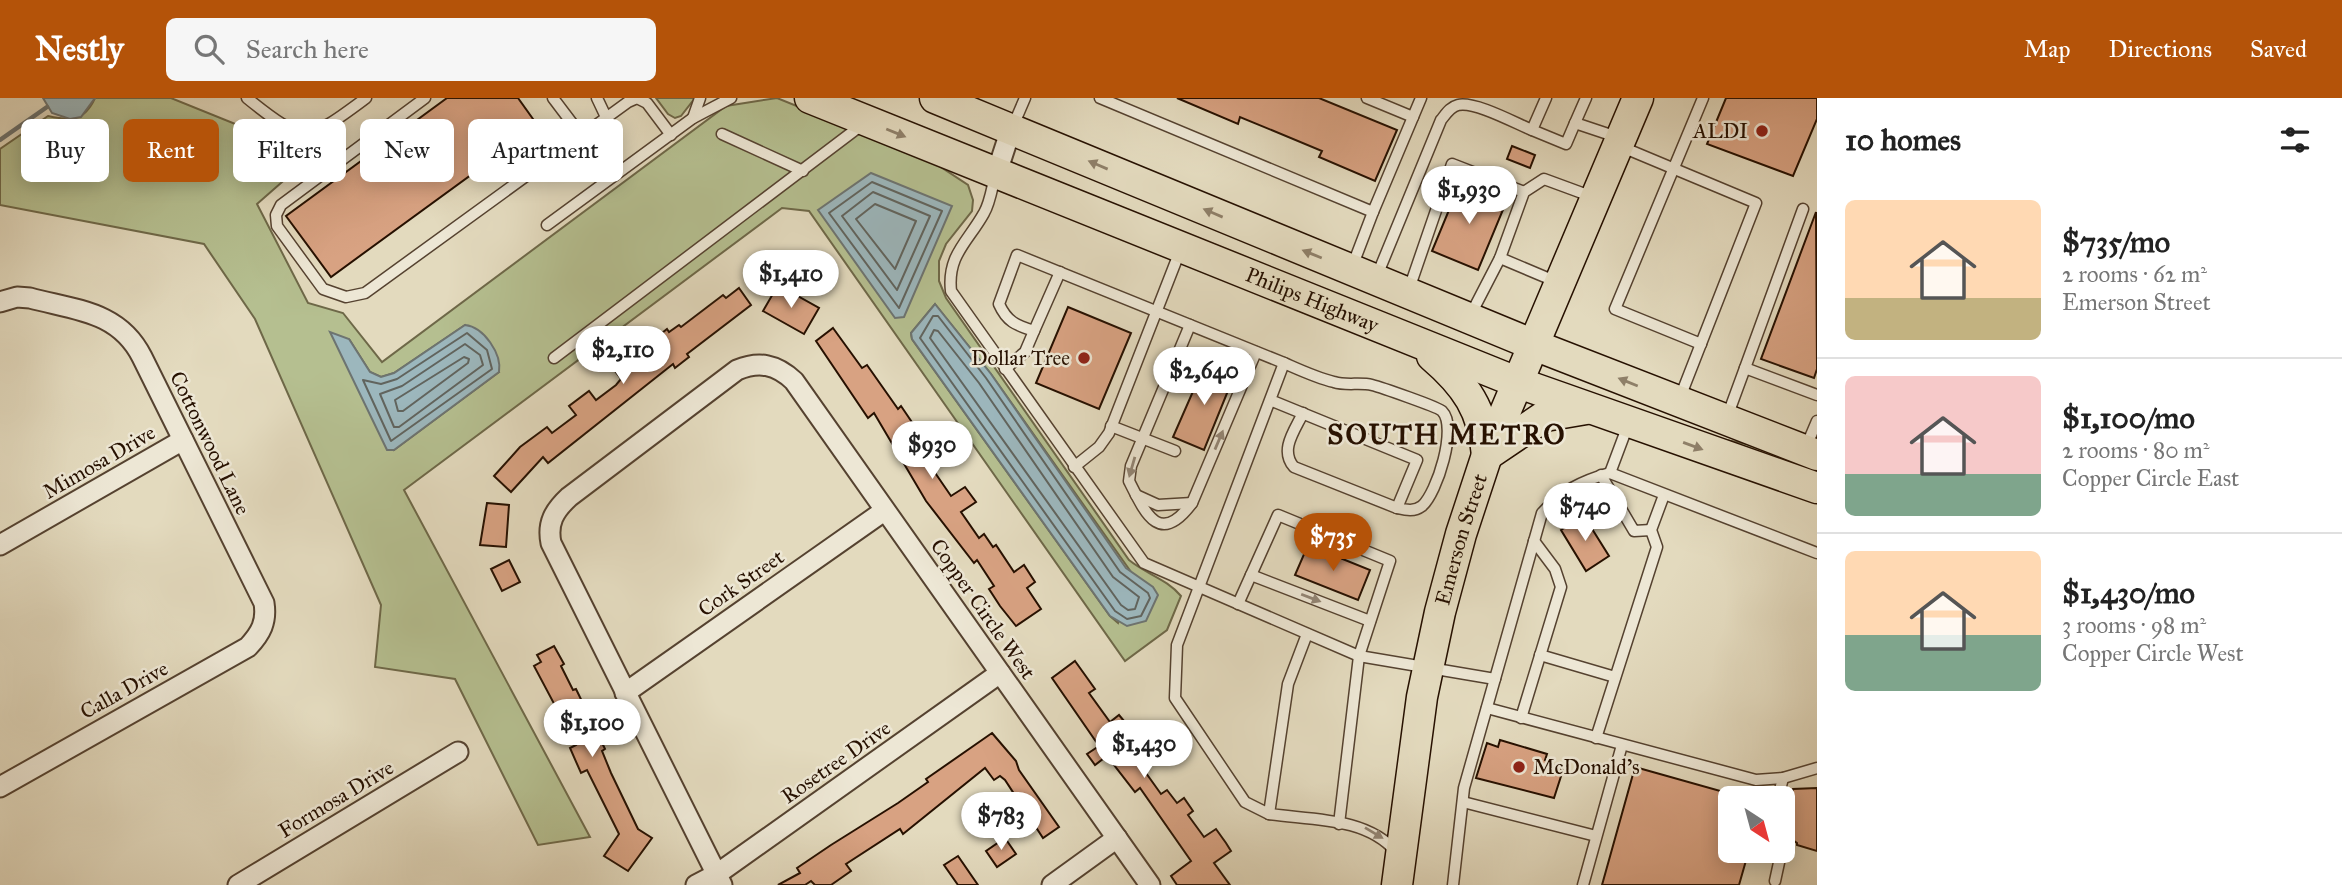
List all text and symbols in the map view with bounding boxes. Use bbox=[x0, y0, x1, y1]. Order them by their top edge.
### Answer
search box bbox=[166, 18, 656, 81]
text: Nestly bbox=[35, 29, 124, 69]
icon: search bbox=[190, 30, 228, 68]
text: Search here bbox=[246, 33, 369, 65]
text: Map bbox=[2024, 34, 2071, 64]
text: Directions bbox=[2109, 34, 2212, 64]
text: Saved bbox=[2250, 34, 2307, 64]
place label: ALDI bbox=[1692, 118, 1748, 144]
chip: Buy bbox=[21, 119, 109, 182]
chip: Rent bbox=[123, 119, 219, 182]
chip: Filters bbox=[233, 119, 346, 182]
chip: New bbox=[360, 119, 454, 182]
chip: Apartment bbox=[468, 119, 623, 182]
icon: filters bbox=[2276, 121, 2314, 159]
text: 10 homes bbox=[1845, 122, 1961, 158]
marker: ALDI bbox=[1754, 123, 1770, 139]
one-way arrow bbox=[886, 128, 907, 139]
one-way arrow bbox=[1087, 160, 1108, 171]
pin: $1,930 bbox=[1412, 166, 1526, 226]
text: $1,930 bbox=[1437, 175, 1501, 203]
one-way arrow bbox=[1202, 208, 1223, 219]
text: $735/mo bbox=[2062, 224, 2170, 260]
icon: home bbox=[1901, 228, 1985, 312]
one-way arrow bbox=[1301, 249, 1322, 260]
pin: $1,410 bbox=[734, 250, 848, 310]
text: $1,410 bbox=[759, 259, 823, 287]
text: 2 rooms · 62 m² bbox=[2062, 260, 2207, 288]
street label: Philips Highway bbox=[1242, 261, 1383, 339]
text: Emerson Street bbox=[2062, 288, 2211, 316]
pin: $2,110 bbox=[566, 327, 680, 386]
text: $2,110 bbox=[591, 335, 655, 363]
place label: Dollar Tree bbox=[971, 345, 1070, 371]
pin: $2,640 bbox=[1147, 348, 1261, 407]
marker: Dollar Tree bbox=[1076, 350, 1092, 366]
text: $2,640 bbox=[1169, 356, 1239, 384]
street label: Cottonwood Lane bbox=[164, 367, 256, 519]
one-way arrow bbox=[1618, 376, 1639, 387]
text: $1,100/mo bbox=[2062, 400, 2195, 436]
icon: home bbox=[1901, 404, 1985, 488]
district label: SOUTH METRO bbox=[1327, 417, 1567, 452]
street label: Mimosa Drive bbox=[38, 419, 160, 505]
pin: $930 bbox=[891, 422, 973, 481]
text: $930 bbox=[908, 430, 956, 458]
one-way arrow bbox=[1213, 430, 1225, 450]
text: 2 rooms · 80 m² bbox=[2062, 436, 2209, 464]
one-way arrow bbox=[1682, 441, 1703, 452]
one-way arrow bbox=[1127, 457, 1137, 478]
text: Copper Circle East bbox=[2062, 464, 2239, 492]
street label: Emerson Street bbox=[1429, 470, 1493, 608]
pin: $740 bbox=[1544, 484, 1626, 543]
text: $740 bbox=[1559, 492, 1611, 520]
pin: $735 bbox=[1292, 514, 1374, 573]
text: $735 bbox=[1310, 522, 1356, 550]
street label: Copper Circle West bbox=[925, 534, 1042, 685]
street label: Cork Street bbox=[693, 544, 790, 622]
text: $1,430/mo bbox=[2062, 575, 2195, 611]
icon: home bbox=[1901, 579, 1985, 663]
one-way arrow bbox=[1300, 593, 1321, 604]
text: 3 rooms · 98 m² bbox=[2062, 611, 2206, 639]
text: Copper Circle West bbox=[2062, 639, 2244, 667]
street label: Calla Drive bbox=[75, 655, 173, 725]
pin: $1,100 bbox=[535, 700, 649, 759]
text: $1,100 bbox=[560, 708, 624, 736]
street label: Rosetree Drive bbox=[776, 715, 896, 809]
pin: $1,430 bbox=[1087, 720, 1201, 780]
text: $1,430 bbox=[1112, 729, 1176, 757]
street label: Formosa Drive bbox=[274, 754, 399, 844]
place label: McDonald's bbox=[1533, 754, 1640, 780]
marker: McDonald's bbox=[1511, 759, 1527, 775]
north arrow bbox=[1718, 786, 1796, 863]
map controls bbox=[1718, 786, 1795, 863]
pin: $783 bbox=[960, 792, 1042, 852]
text: $783 bbox=[977, 801, 1025, 829]
one-way arrow bbox=[1364, 827, 1383, 840]

